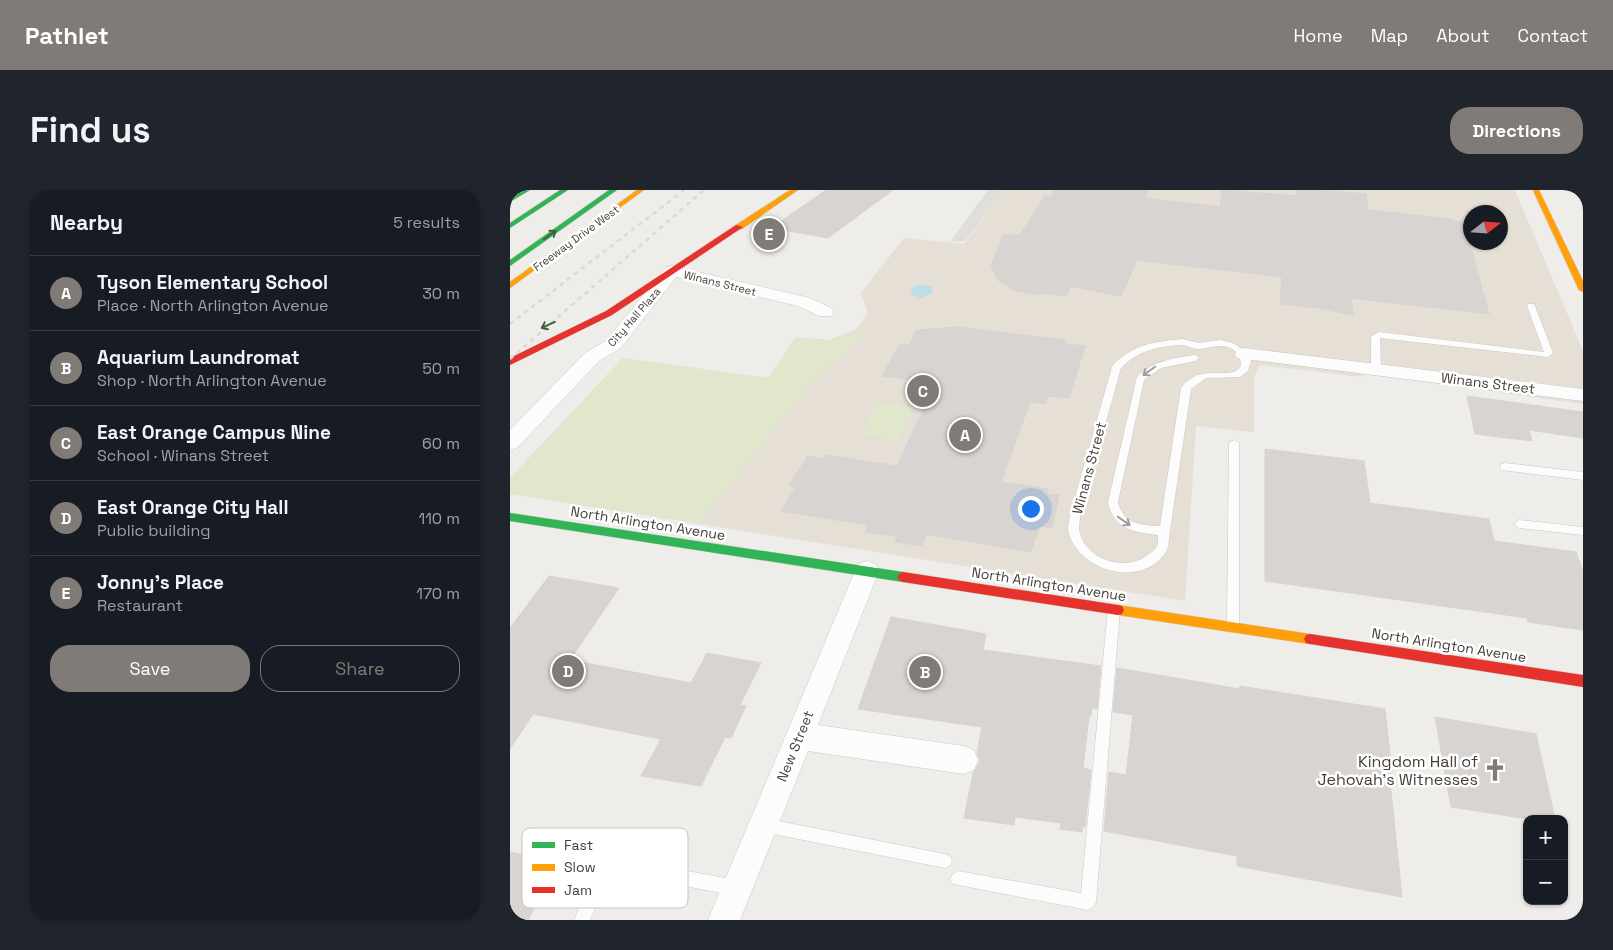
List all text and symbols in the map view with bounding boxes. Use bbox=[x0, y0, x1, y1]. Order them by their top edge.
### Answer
text: Pathlet bbox=[25, 20, 109, 51]
text: Home bbox=[1294, 24, 1343, 47]
text: Map bbox=[1371, 24, 1408, 47]
text: About bbox=[1436, 24, 1490, 47]
text: Contact bbox=[1518, 24, 1588, 47]
button: Directions bbox=[1450, 107, 1583, 154]
text: Find us bbox=[30, 108, 151, 152]
street label: Freeway Drive West bbox=[530, 202, 622, 274]
north arrow bbox=[1463, 205, 1508, 250]
text: Nearby bbox=[50, 209, 123, 236]
text: 5 results bbox=[393, 212, 460, 233]
pin: E bbox=[753, 215, 785, 253]
one-way arrow bbox=[543, 230, 556, 241]
street label: Winans Street bbox=[682, 267, 758, 299]
text: Tyson Elementary School bbox=[97, 270, 328, 295]
text: A bbox=[61, 283, 71, 304]
text: 30 m bbox=[422, 283, 460, 304]
street label: City Hall Plaza bbox=[605, 284, 664, 349]
text: Place · North Arlington Avenue bbox=[97, 295, 329, 316]
one-way arrow bbox=[541, 321, 556, 331]
text: Aquarium Laundromat bbox=[97, 345, 300, 370]
text: B bbox=[61, 358, 71, 379]
text: 50 m bbox=[422, 358, 460, 379]
one-way arrow bbox=[1142, 366, 1156, 376]
street label: Winans Street bbox=[1440, 368, 1536, 398]
text: Shop · North Arlington Avenue bbox=[97, 370, 327, 391]
pin: C bbox=[907, 372, 939, 410]
pin: A bbox=[949, 416, 981, 454]
text: East Orange Campus Nine bbox=[97, 420, 331, 445]
street label: Winans Street bbox=[1068, 420, 1110, 516]
text: C bbox=[61, 433, 71, 454]
text: 60 m bbox=[422, 433, 460, 454]
text: School · Winans Street bbox=[97, 445, 269, 466]
text: East Orange City Hall bbox=[97, 495, 288, 520]
your location bbox=[1018, 496, 1044, 522]
street label: North Arlington Avenue bbox=[569, 502, 727, 544]
text: D bbox=[61, 508, 71, 529]
text: 110 m bbox=[418, 508, 460, 529]
one-way arrow bbox=[1117, 516, 1131, 526]
text: Public building bbox=[97, 520, 210, 541]
street label: North Arlington Avenue bbox=[970, 563, 1128, 605]
text: Jonny's Place bbox=[97, 570, 224, 595]
text: E bbox=[62, 583, 70, 604]
text: 170 m bbox=[416, 583, 460, 604]
text: Restaurant bbox=[97, 595, 183, 616]
street label: North Arlington Avenue bbox=[1370, 624, 1528, 666]
button: Save bbox=[50, 645, 250, 692]
button: Share bbox=[260, 645, 460, 692]
pin: D bbox=[552, 652, 584, 690]
pin: B bbox=[909, 653, 941, 691]
street label: New Street bbox=[773, 708, 817, 784]
place label: Kingdom Hall of Jehovah's Witnesses bbox=[1317, 751, 1478, 790]
church icon: Kingdom Hall of Jehovah's Witnesses bbox=[1482, 757, 1508, 783]
map controls bbox=[1523, 815, 1568, 905]
button: + bbox=[1523, 815, 1568, 860]
legend bbox=[522, 828, 688, 908]
text: Fast bbox=[564, 836, 593, 854]
text: Slow bbox=[564, 858, 596, 876]
button: − bbox=[1523, 860, 1568, 905]
text: Jam bbox=[564, 881, 592, 899]

